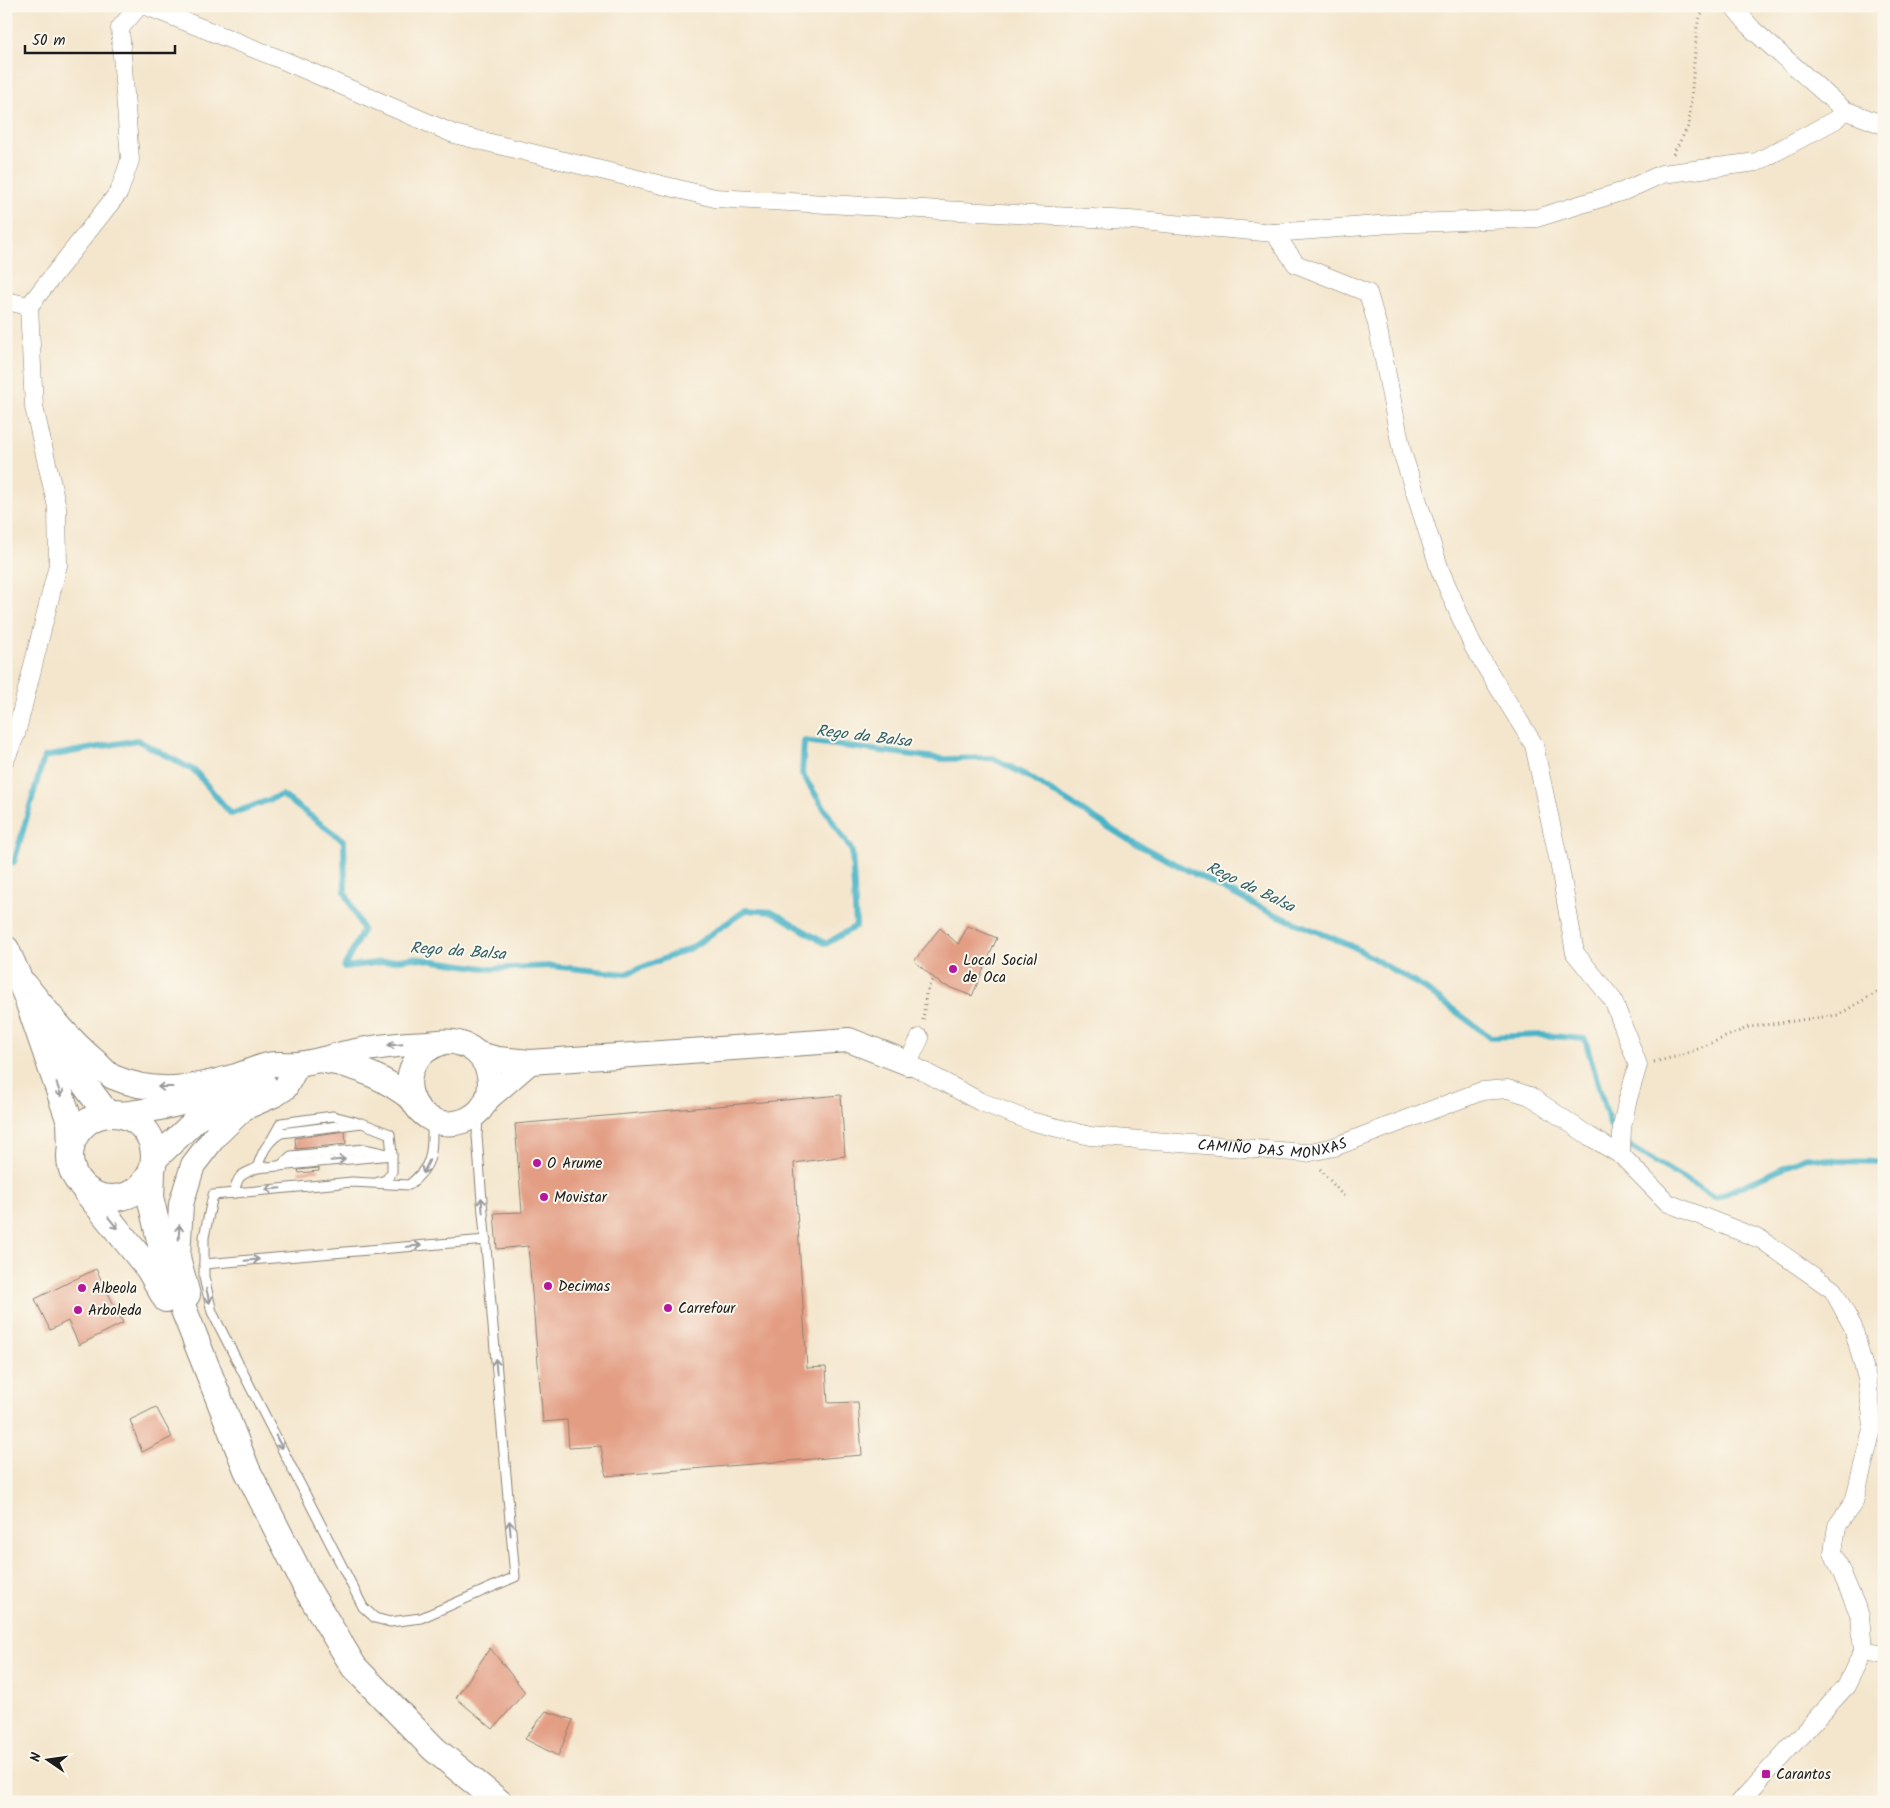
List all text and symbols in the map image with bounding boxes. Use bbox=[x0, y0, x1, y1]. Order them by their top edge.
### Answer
scale bar bbox=[25, 22, 175, 54]
text: 50 m bbox=[32, 29, 66, 53]
water label: Rego da Balsa bbox=[815, 718, 914, 755]
water label: Rego da Balsa bbox=[1202, 855, 1300, 920]
water label: Rego da Balsa bbox=[409, 936, 508, 967]
place label: Local Social de Oca bbox=[963, 949, 1037, 990]
marker: Local Social de Oca bbox=[947, 963, 959, 975]
one-way arrow bbox=[388, 1040, 404, 1050]
one-way arrow bbox=[55, 1082, 64, 1098]
one-way arrow bbox=[157, 1082, 173, 1092]
street label: CAMIÑO DAS MONXAS bbox=[1197, 1132, 1351, 1167]
place label: O Arume bbox=[547, 1152, 602, 1176]
one-way arrow bbox=[330, 1155, 346, 1165]
marker: O Arume bbox=[531, 1157, 543, 1169]
one-way arrow bbox=[421, 1159, 430, 1174]
one-way arrow bbox=[265, 1185, 281, 1194]
place label: Movistar bbox=[554, 1186, 608, 1210]
marker: Movistar bbox=[538, 1191, 550, 1203]
one-way arrow bbox=[477, 1197, 487, 1213]
one-way arrow bbox=[107, 1216, 118, 1229]
one-way arrow bbox=[175, 1224, 184, 1240]
one-way arrow bbox=[406, 1241, 422, 1251]
one-way arrow bbox=[244, 1255, 260, 1264]
place label: Decimas bbox=[558, 1275, 611, 1299]
place label: Albeola bbox=[92, 1277, 137, 1301]
marker: Decimas bbox=[542, 1280, 554, 1292]
marker: Albeola bbox=[76, 1282, 88, 1294]
one-way arrow bbox=[204, 1287, 213, 1303]
place label: Carrefour bbox=[678, 1297, 736, 1321]
place label: Arboleda bbox=[88, 1299, 142, 1323]
marker: Carrefour bbox=[662, 1302, 674, 1314]
marker: Arboleda bbox=[72, 1304, 84, 1316]
one-way arrow bbox=[492, 1359, 501, 1375]
one-way arrow bbox=[275, 1434, 284, 1449]
one-way arrow bbox=[505, 1521, 515, 1537]
north arrow bbox=[22, 1736, 72, 1786]
text: N bbox=[25, 1750, 48, 1764]
place label: Carantos bbox=[1776, 1763, 1832, 1787]
marker: Carantos bbox=[1760, 1768, 1772, 1780]

